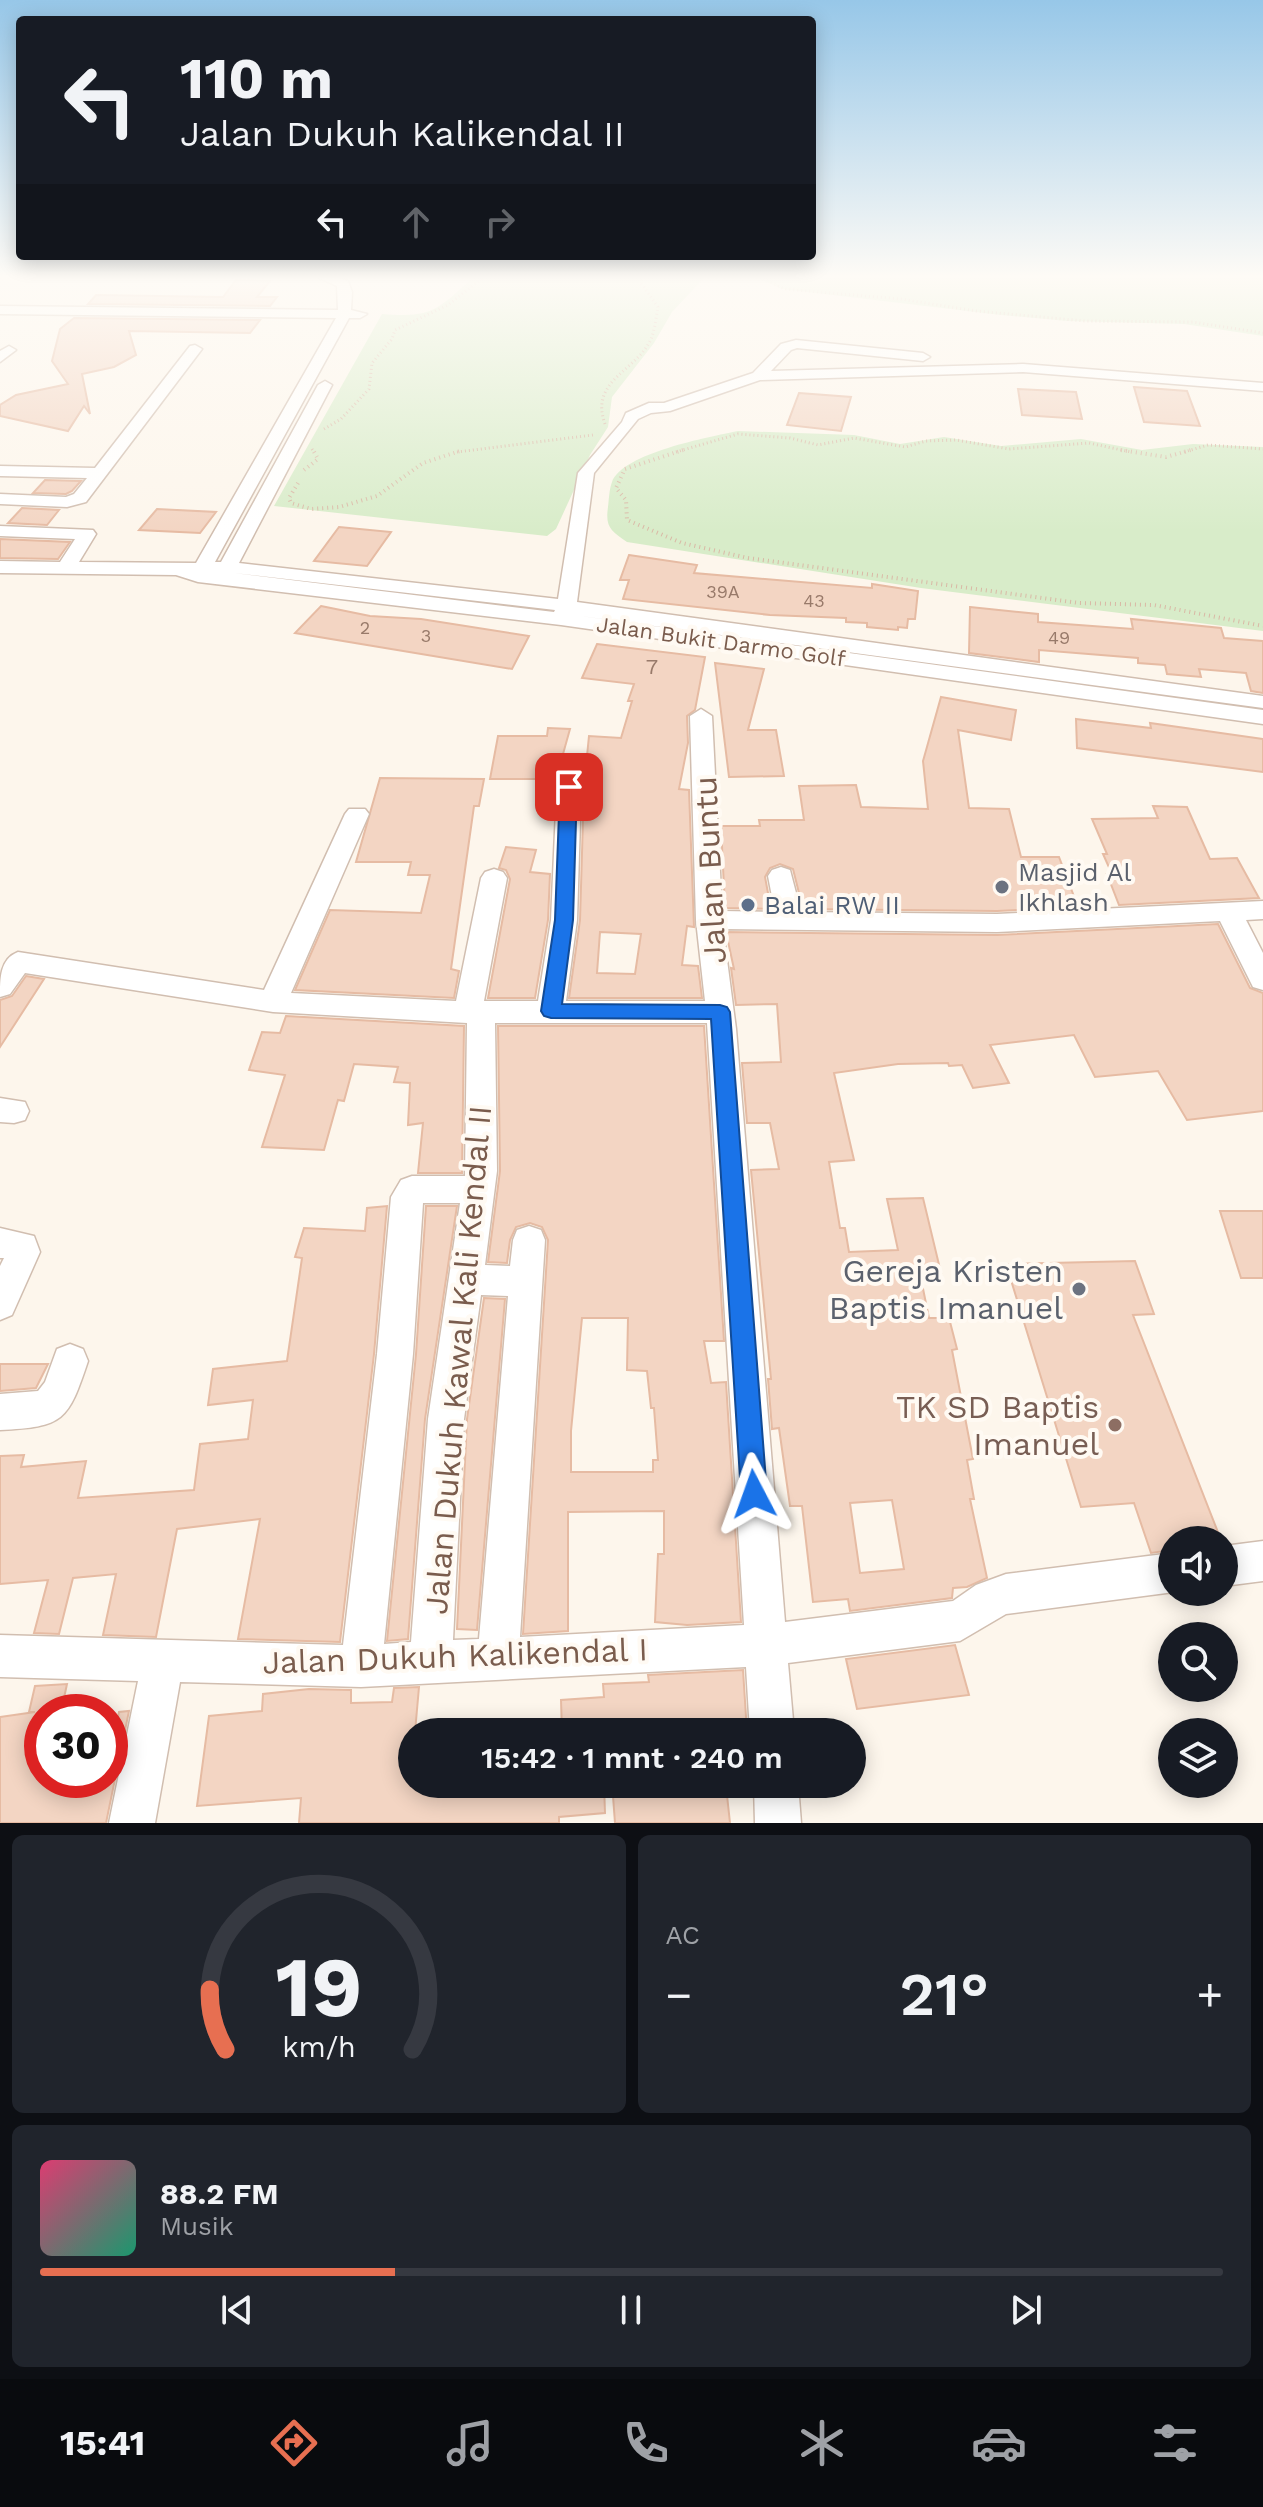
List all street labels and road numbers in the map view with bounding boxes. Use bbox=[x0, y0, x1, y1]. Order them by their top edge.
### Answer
street label: Jalan Bukit Darmo Golf bbox=[595, 612, 847, 671]
street label: Jalan Buntu bbox=[686, 775, 734, 965]
street label: Jalan Dukuh Kawal Kali Kendal II bbox=[417, 1104, 499, 1616]
street label: Jalan Dukuh Kalikendal I bbox=[262, 1630, 648, 1682]

